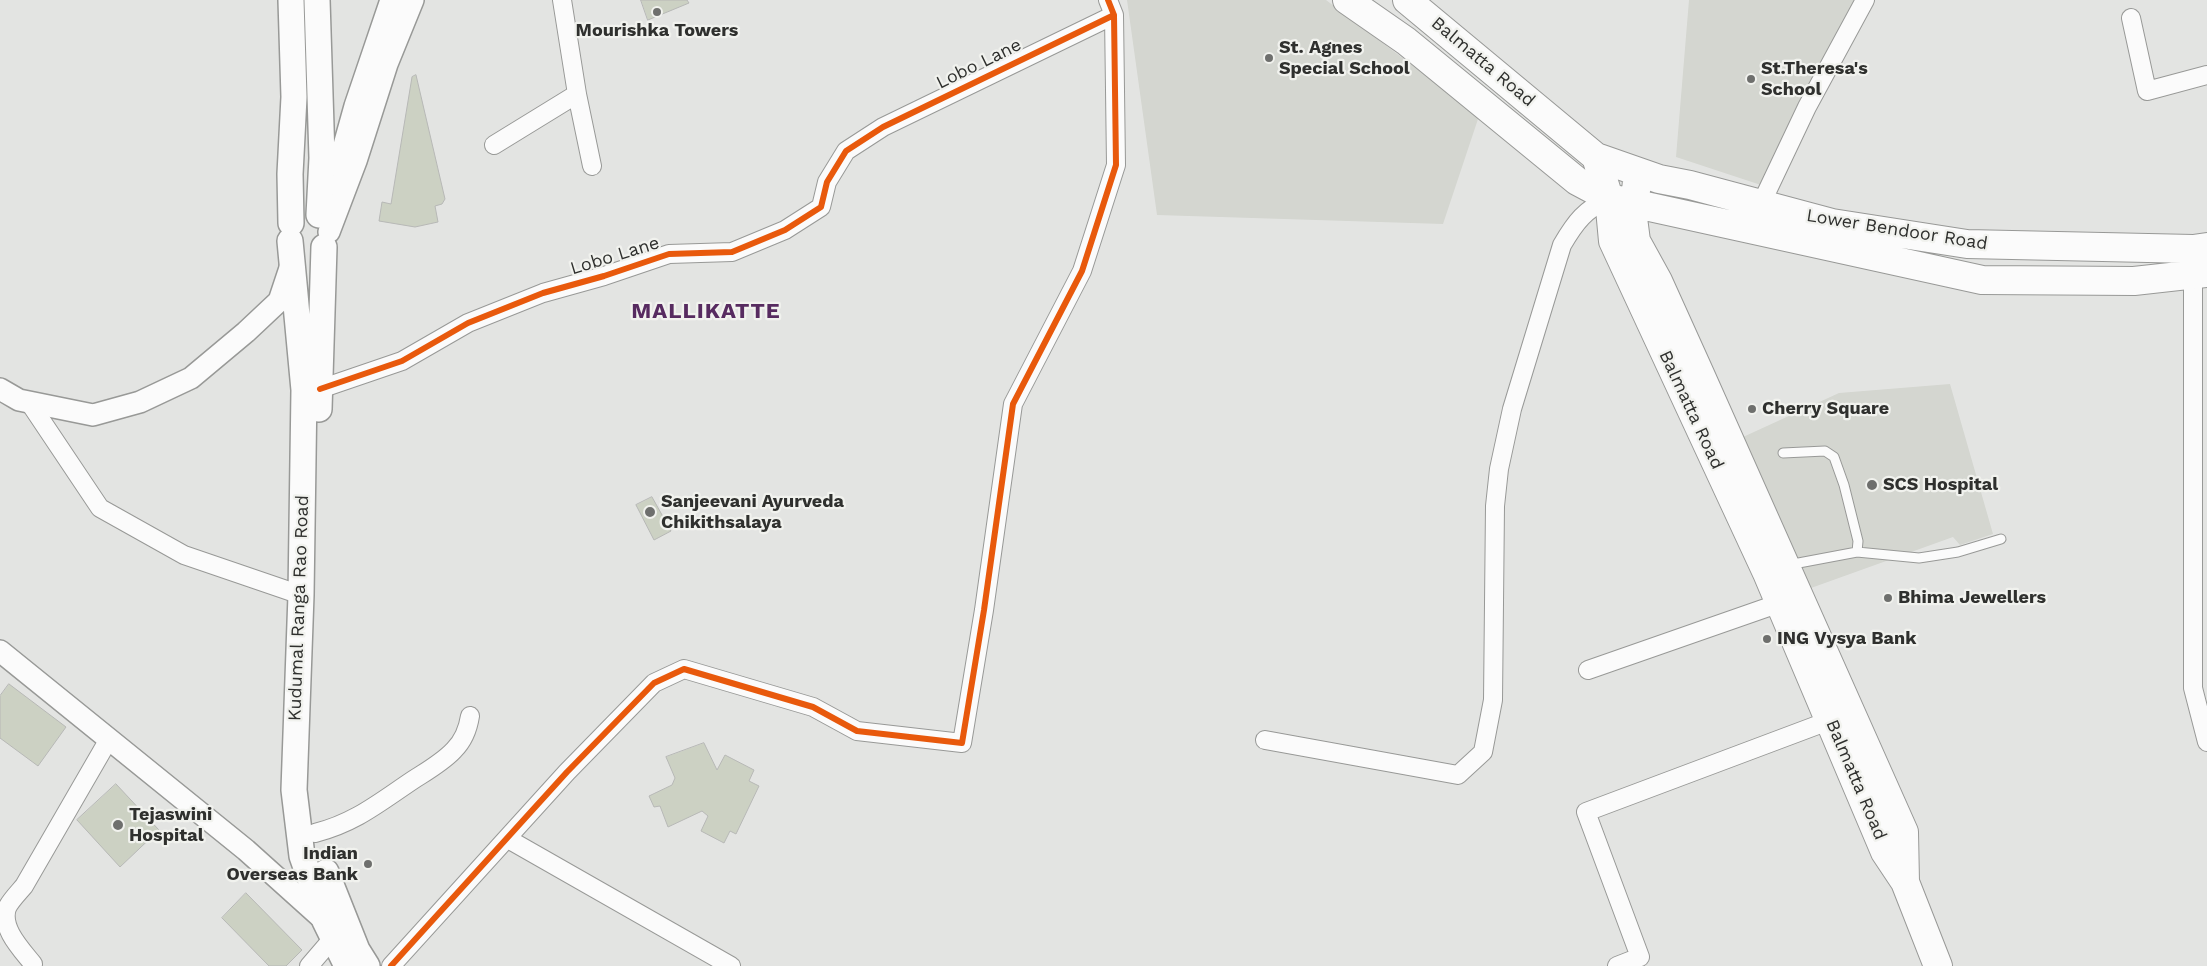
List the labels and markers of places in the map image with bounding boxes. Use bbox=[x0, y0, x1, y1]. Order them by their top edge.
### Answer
marker: Mourishka Towers bbox=[651, 6, 663, 18]
place label: Mourishka Towers bbox=[576, 20, 738, 42]
place label: St. Agnes Special School bbox=[1279, 37, 1410, 80]
marker: St. Agnes Special School bbox=[1263, 52, 1275, 64]
place label: St.Theresa's School bbox=[1761, 58, 1868, 100]
marker: St.Theresa's School bbox=[1745, 73, 1757, 85]
place label: Cherry Square bbox=[1762, 398, 1889, 420]
marker: Cherry Square bbox=[1746, 403, 1758, 415]
place label: SCS Hospital bbox=[1883, 474, 1998, 496]
marker: SCS Hospital bbox=[1865, 478, 1879, 492]
place label: Sanjeevani Ayurveda Chikithsalaya bbox=[661, 491, 844, 534]
marker: Sanjeevani Ayurveda Chikithsalaya bbox=[643, 505, 657, 519]
place label: Bhima Jewellers bbox=[1898, 587, 2046, 609]
marker: Bhima Jewellers bbox=[1882, 592, 1894, 604]
place label: ING Vysya Bank bbox=[1777, 628, 1916, 650]
marker: ING Vysya Bank bbox=[1761, 633, 1773, 645]
place label: Tejaswini Hospital bbox=[129, 804, 212, 846]
marker: Tejaswini Hospital bbox=[111, 818, 125, 832]
place label: Indian Overseas Bank bbox=[227, 843, 358, 886]
marker: Indian Overseas Bank bbox=[362, 858, 374, 870]

